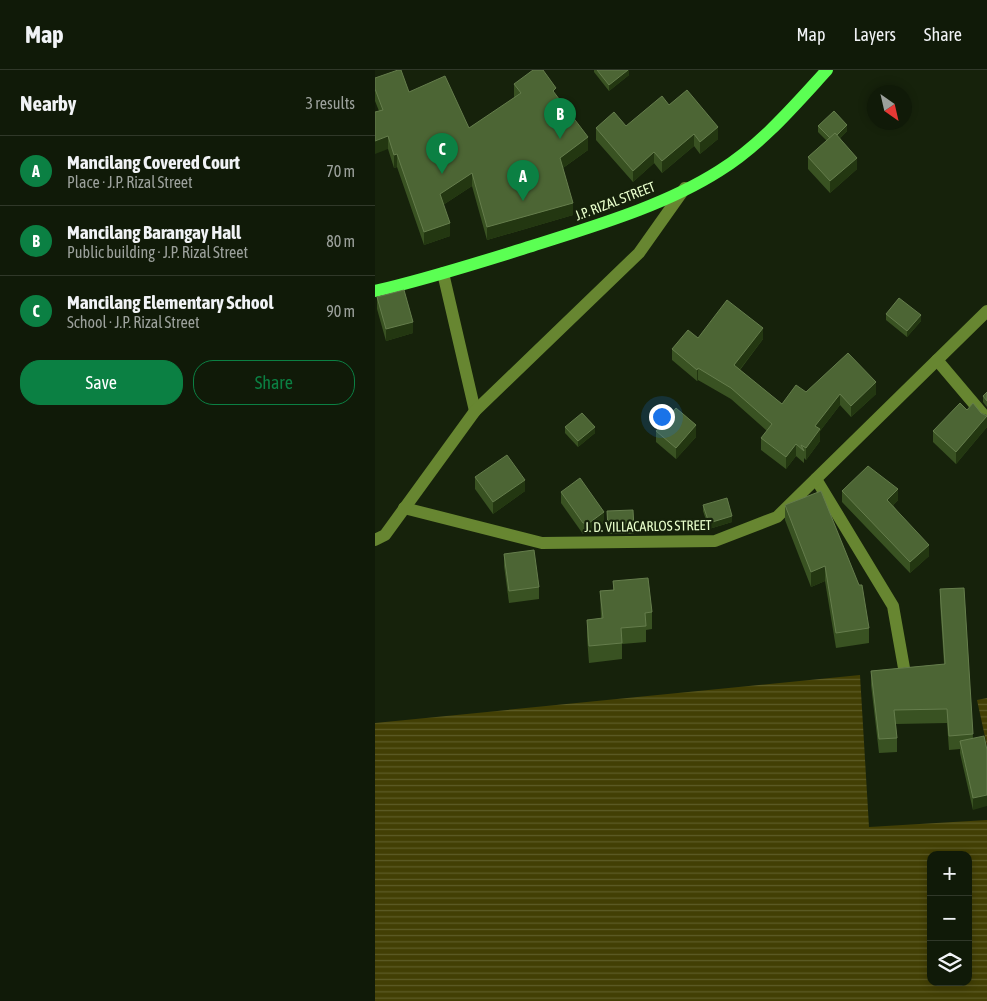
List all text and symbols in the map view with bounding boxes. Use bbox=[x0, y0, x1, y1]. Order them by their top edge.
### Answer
text: Map bbox=[25, 21, 64, 48]
text: Map bbox=[796, 24, 825, 45]
text: Layers bbox=[853, 24, 896, 45]
text: Share bbox=[924, 24, 962, 45]
north arrow bbox=[867, 85, 912, 130]
text: Nearby bbox=[20, 91, 76, 115]
text: 3 results bbox=[305, 94, 355, 112]
pin: B bbox=[544, 98, 576, 139]
pin: C bbox=[426, 133, 458, 174]
text: Mancilang Covered Court bbox=[67, 151, 240, 173]
pin: A bbox=[507, 160, 539, 201]
text: A bbox=[32, 162, 40, 180]
text: 70 m bbox=[326, 162, 355, 180]
text: Place · J.P. Rizal Street bbox=[67, 173, 193, 191]
street label: J.P. RIZAL STREET bbox=[573, 178, 657, 224]
text: Mancilang Barangay Hall bbox=[67, 221, 241, 243]
text: B bbox=[32, 232, 40, 250]
text: 80 m bbox=[326, 232, 355, 250]
text: Public building · J.P. Rizal Street bbox=[67, 243, 248, 261]
text: Mancilang Elementary School bbox=[67, 291, 274, 313]
text: C bbox=[32, 302, 40, 320]
text: 90 m bbox=[326, 302, 355, 320]
text: School · J.P. Rizal Street bbox=[67, 313, 200, 331]
button: Save bbox=[20, 360, 183, 405]
button: Share bbox=[193, 360, 355, 405]
your location bbox=[649, 404, 675, 430]
street label: J. D. VILLACARLOS STREET bbox=[584, 517, 712, 535]
map controls bbox=[927, 851, 972, 986]
button: + bbox=[927, 851, 972, 896]
button: − bbox=[927, 896, 972, 941]
button: layers bbox=[927, 941, 972, 986]

